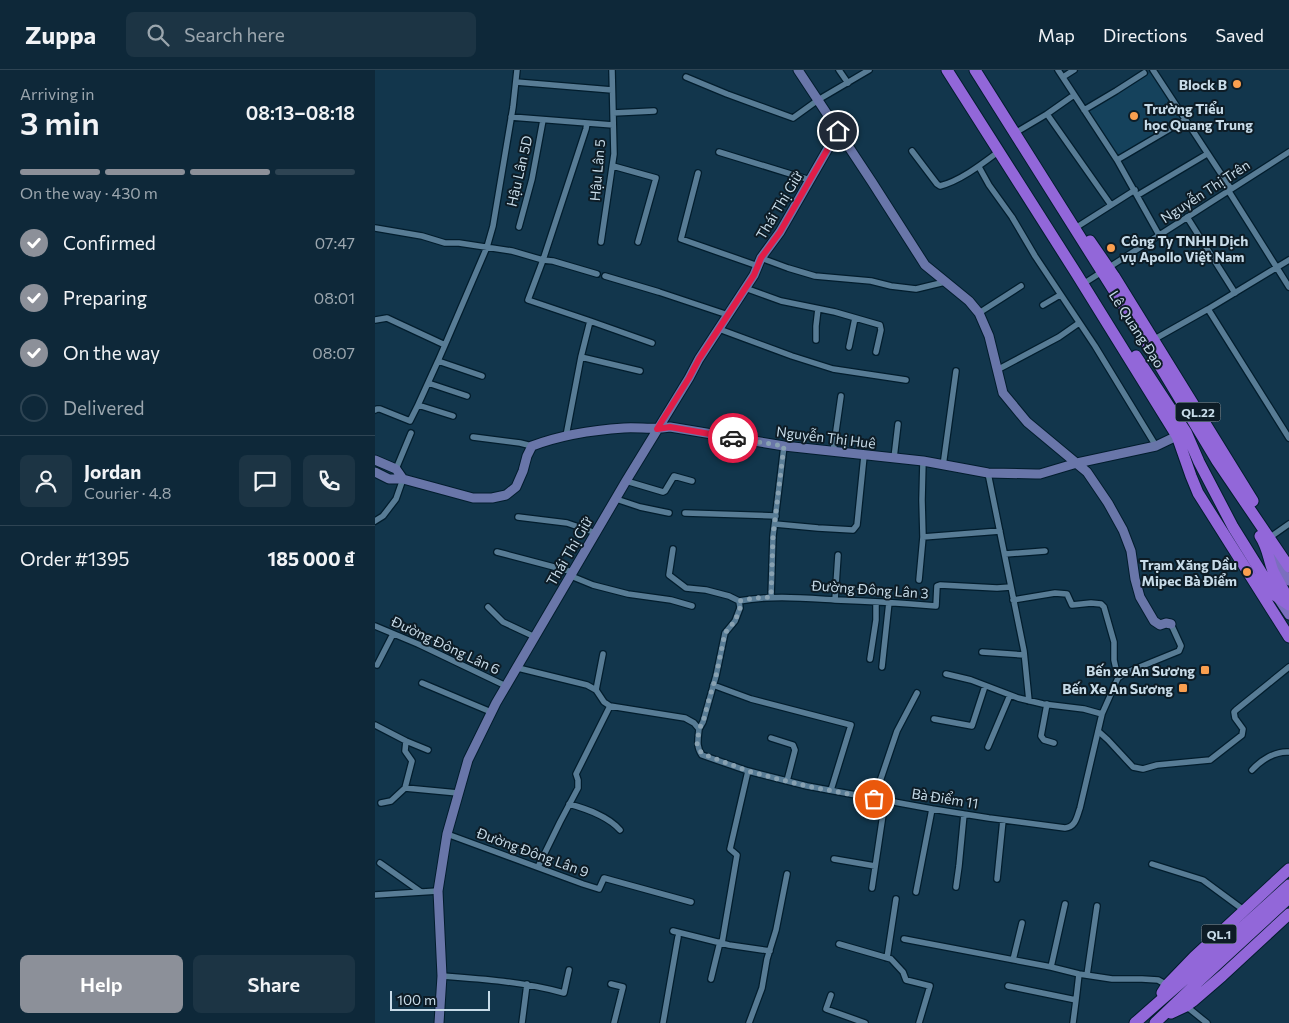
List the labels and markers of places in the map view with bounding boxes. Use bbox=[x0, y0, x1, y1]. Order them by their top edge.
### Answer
place label: Block B bbox=[1179, 76, 1227, 93]
marker: Block B bbox=[1231, 78, 1243, 90]
place label: Trường Tiểu học Quang Trung bbox=[1144, 100, 1253, 133]
pin bbox=[817, 110, 859, 152]
marker: Trường Tiểu học Quang Trung bbox=[1128, 110, 1140, 122]
place label: Công Ty TNHH Dịch vụ Apollo Việt Nam bbox=[1121, 232, 1248, 265]
marker: Công Ty TNHH Dịch vụ Apollo Việt Nam bbox=[1105, 242, 1117, 254]
place label: Trạm Xăng Dầu Mipec Bà Điểm bbox=[1140, 556, 1237, 589]
marker: Trạm Xăng Dầu Mipec Bà Điểm bbox=[1241, 566, 1253, 578]
place label: Bến xe An Sương bbox=[1086, 662, 1195, 679]
marker: Bến xe An Sương bbox=[1199, 664, 1211, 676]
place label: Bến Xe An Sương bbox=[1062, 680, 1173, 697]
marker: Bến Xe An Sương bbox=[1177, 682, 1189, 694]
pin bbox=[853, 778, 895, 820]

